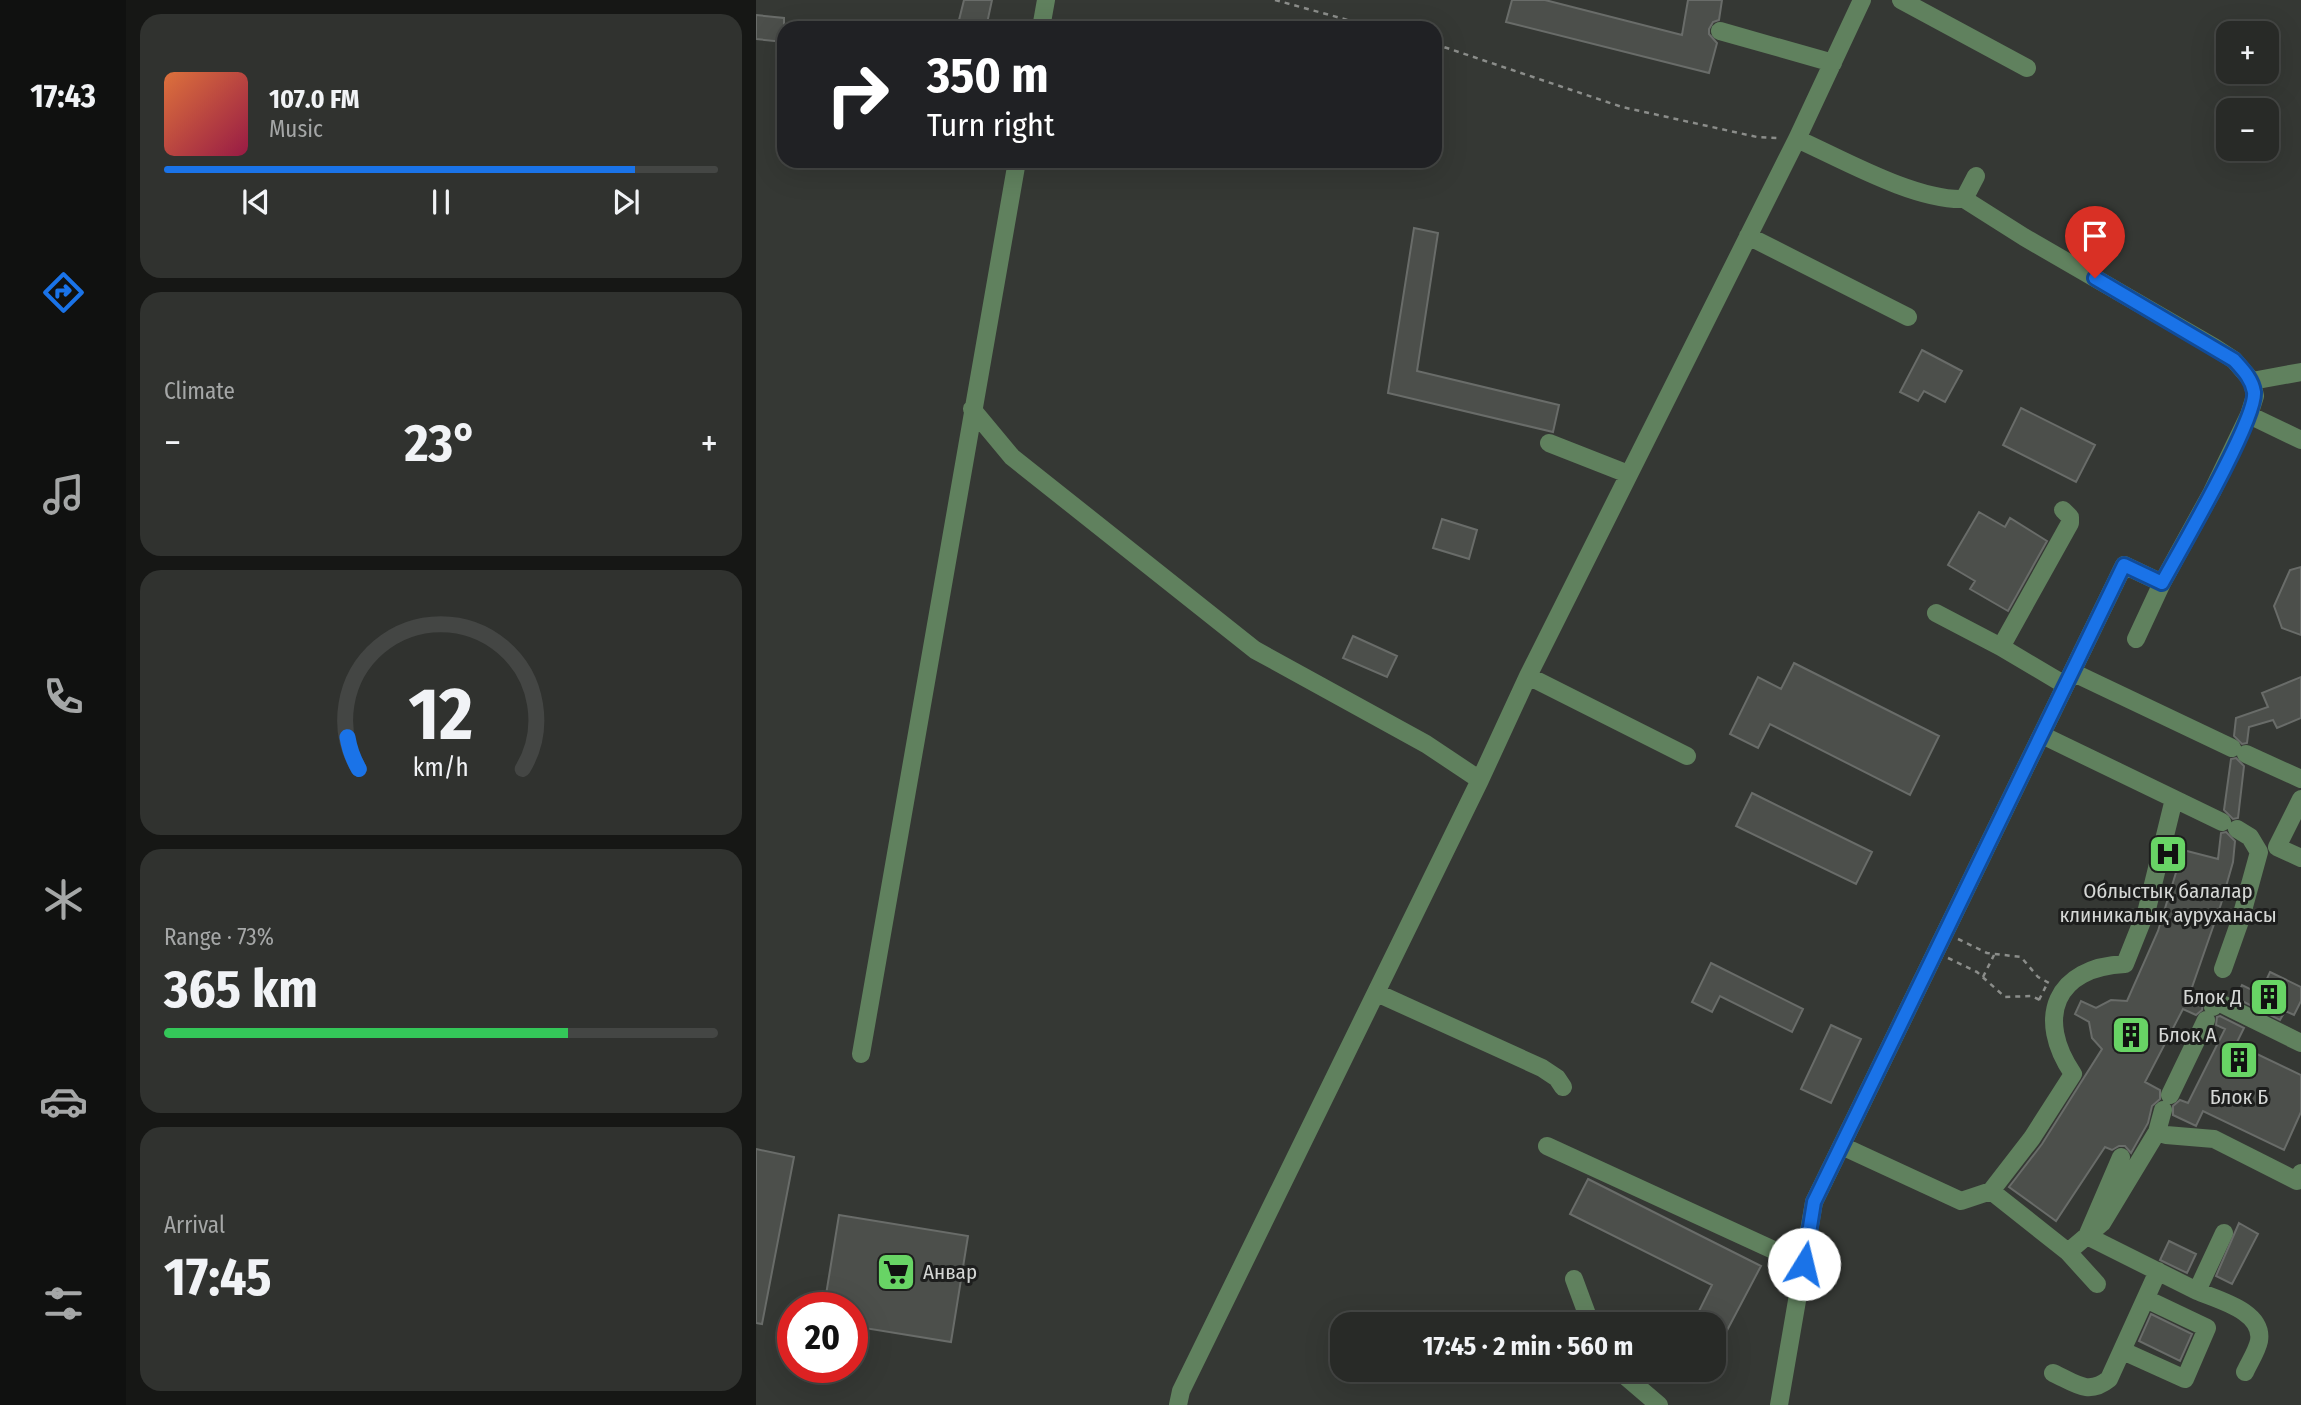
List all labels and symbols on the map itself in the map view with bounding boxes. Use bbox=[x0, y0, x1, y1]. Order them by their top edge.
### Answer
pin bbox=[2065, 206, 2125, 278]
hospital icon: Облыстық балалар клиникалық ауруханасы bbox=[2147, 833, 2189, 875]
place label: Облыстық балалар клиникалық ауруханасы bbox=[2059, 878, 2277, 928]
building icon: Блок Д bbox=[2248, 976, 2290, 1018]
place label: Блок Д bbox=[2183, 984, 2242, 1010]
building icon: Блок А bbox=[2110, 1014, 2152, 1056]
place label: Блок А bbox=[2158, 1022, 2217, 1048]
building icon: Блок Б bbox=[2218, 1039, 2260, 1081]
place label: Блок Б bbox=[2210, 1084, 2268, 1110]
position arrow bbox=[1767, 1227, 1841, 1301]
supermarket icon: Анвар bbox=[875, 1251, 917, 1293]
place label: Анвар bbox=[923, 1259, 977, 1285]
speed limit sign: 20 bbox=[777, 1292, 868, 1383]

